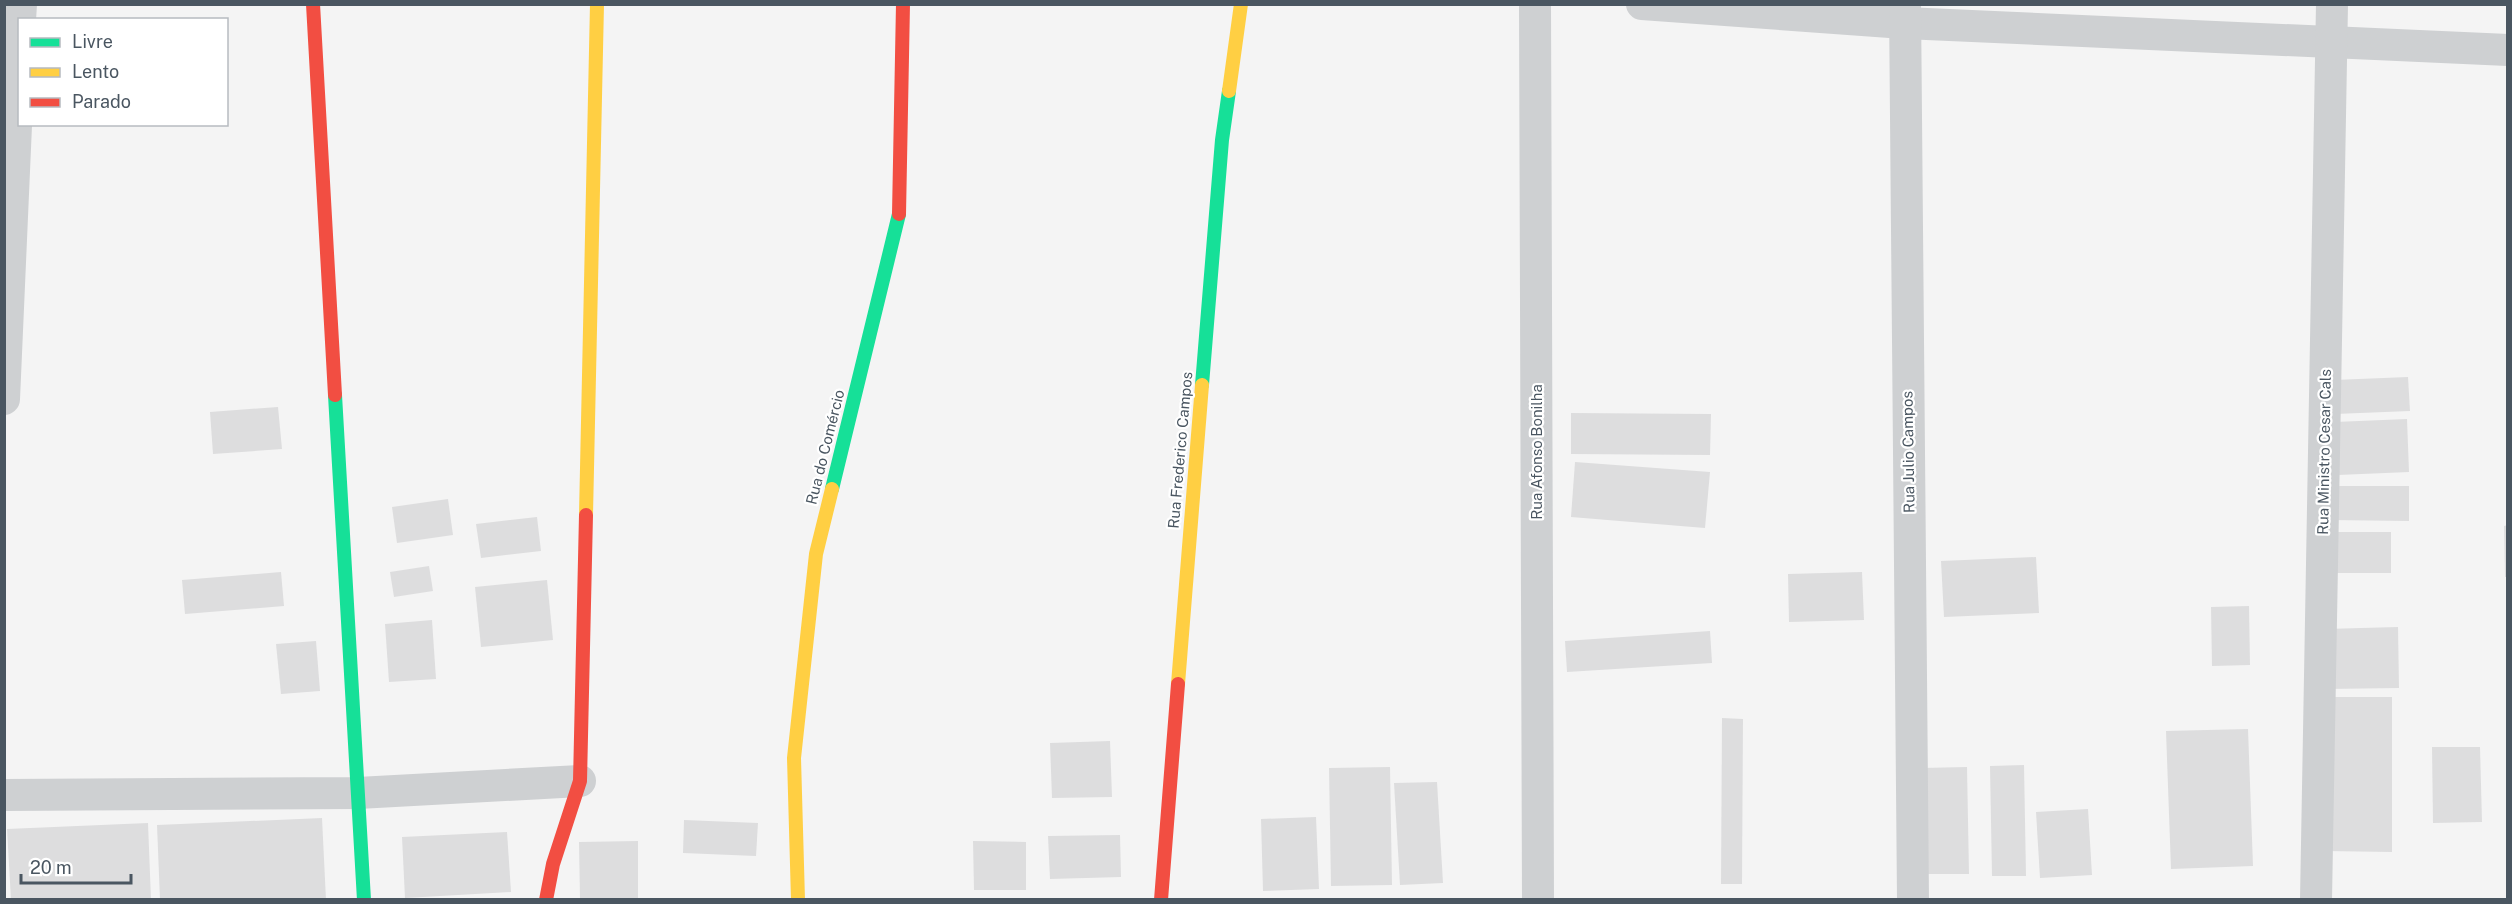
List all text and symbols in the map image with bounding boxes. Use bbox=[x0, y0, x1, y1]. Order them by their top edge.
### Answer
legend bbox=[18, 18, 228, 126]
text: Livre bbox=[72, 31, 113, 52]
text: Lento bbox=[72, 61, 119, 82]
text: Parado bbox=[72, 91, 131, 112]
street label: Rua Ministro Cesar Cals bbox=[2314, 369, 2334, 535]
street label: Rua Frederico Campos bbox=[1165, 371, 1195, 529]
street label: Rua Afonso Bonilha bbox=[1528, 384, 1545, 520]
street label: Rua do Comércio bbox=[803, 388, 847, 506]
street label: Rua Julio Campos bbox=[1898, 391, 1918, 513]
scale bar bbox=[21, 847, 130, 885]
text: 20 m bbox=[30, 857, 72, 878]

